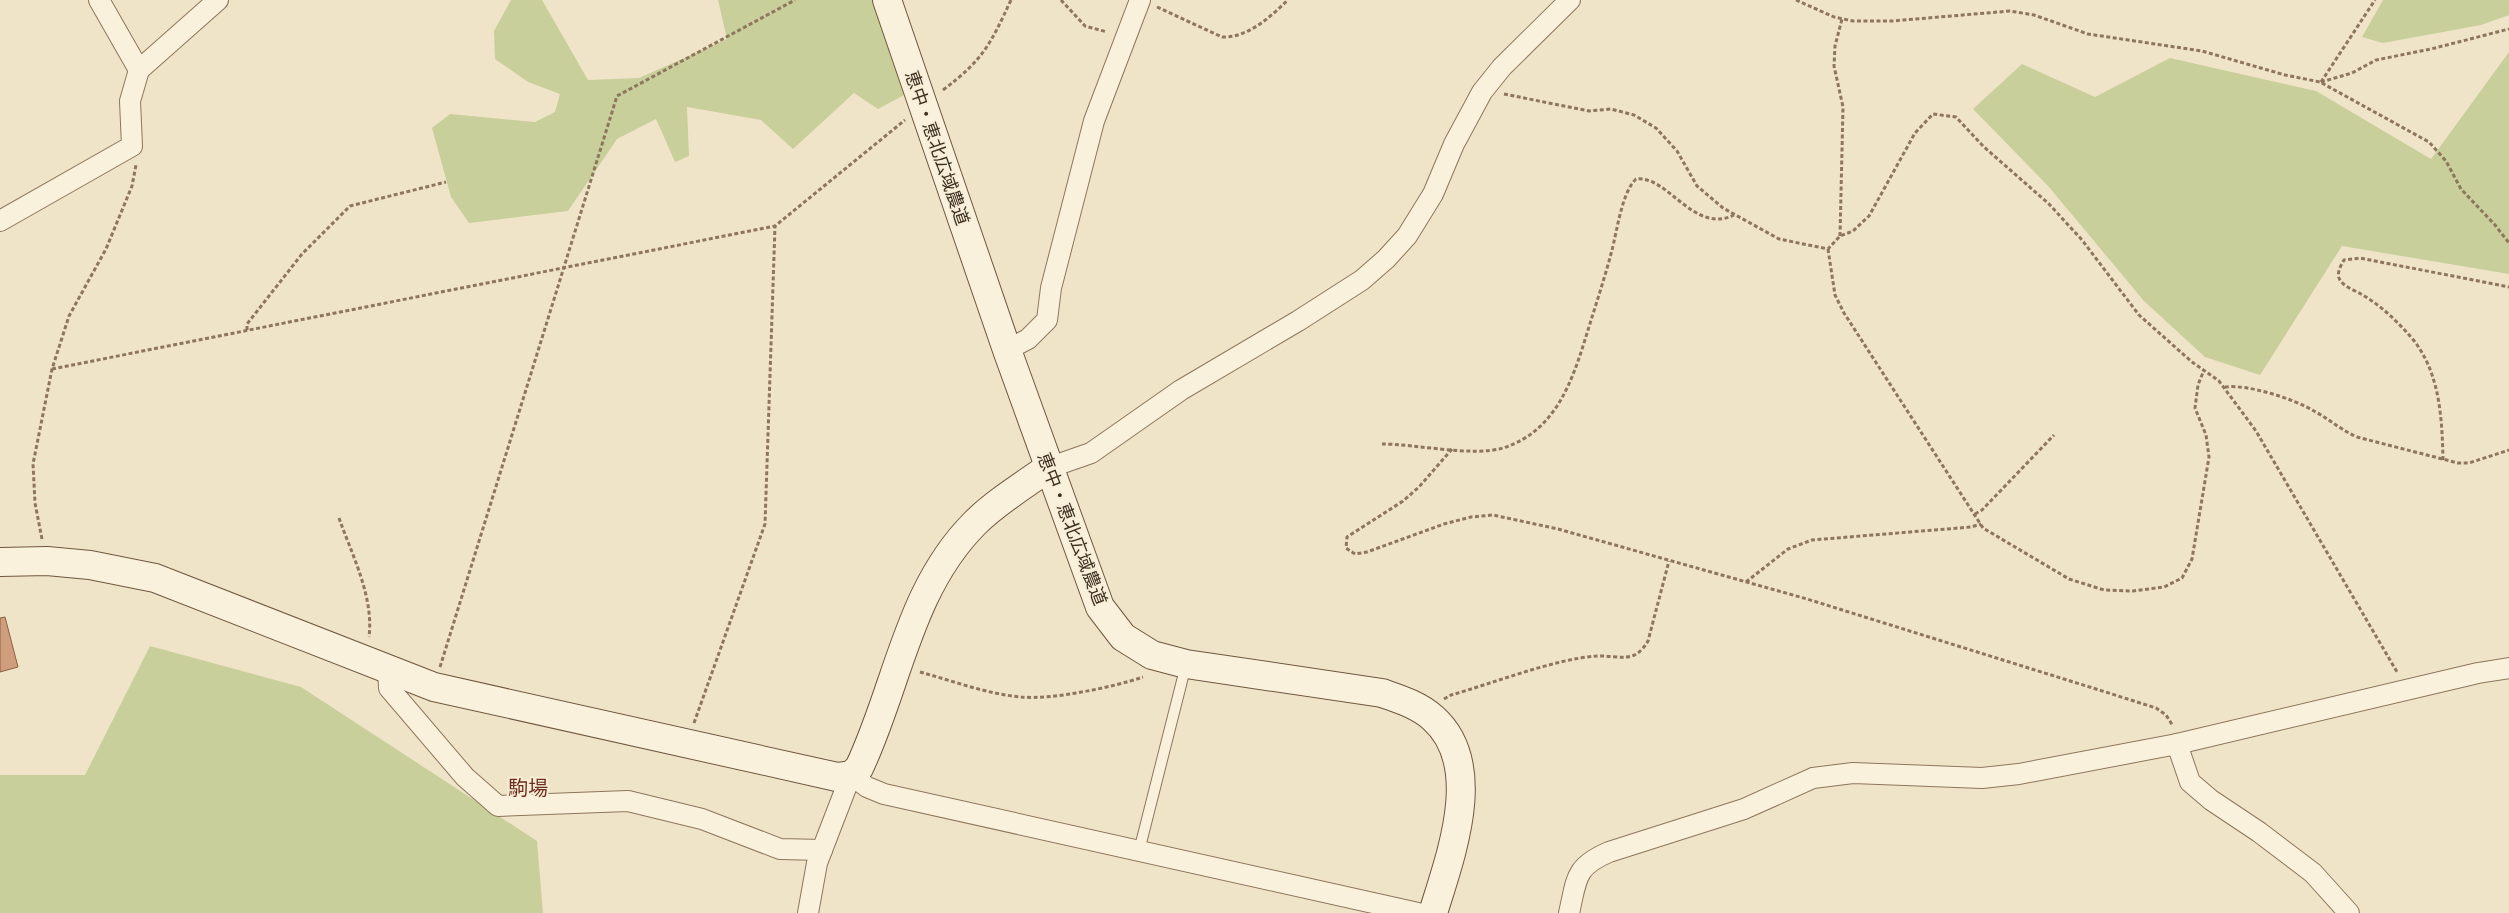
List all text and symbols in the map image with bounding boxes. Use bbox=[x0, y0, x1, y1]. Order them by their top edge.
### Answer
street label: 恵中・恵北広域農道 bbox=[899, 67, 978, 228]
street label: 恵中・恵北広域農道 bbox=[1032, 448, 1115, 609]
district label: 駒場 bbox=[508, 771, 548, 801]

